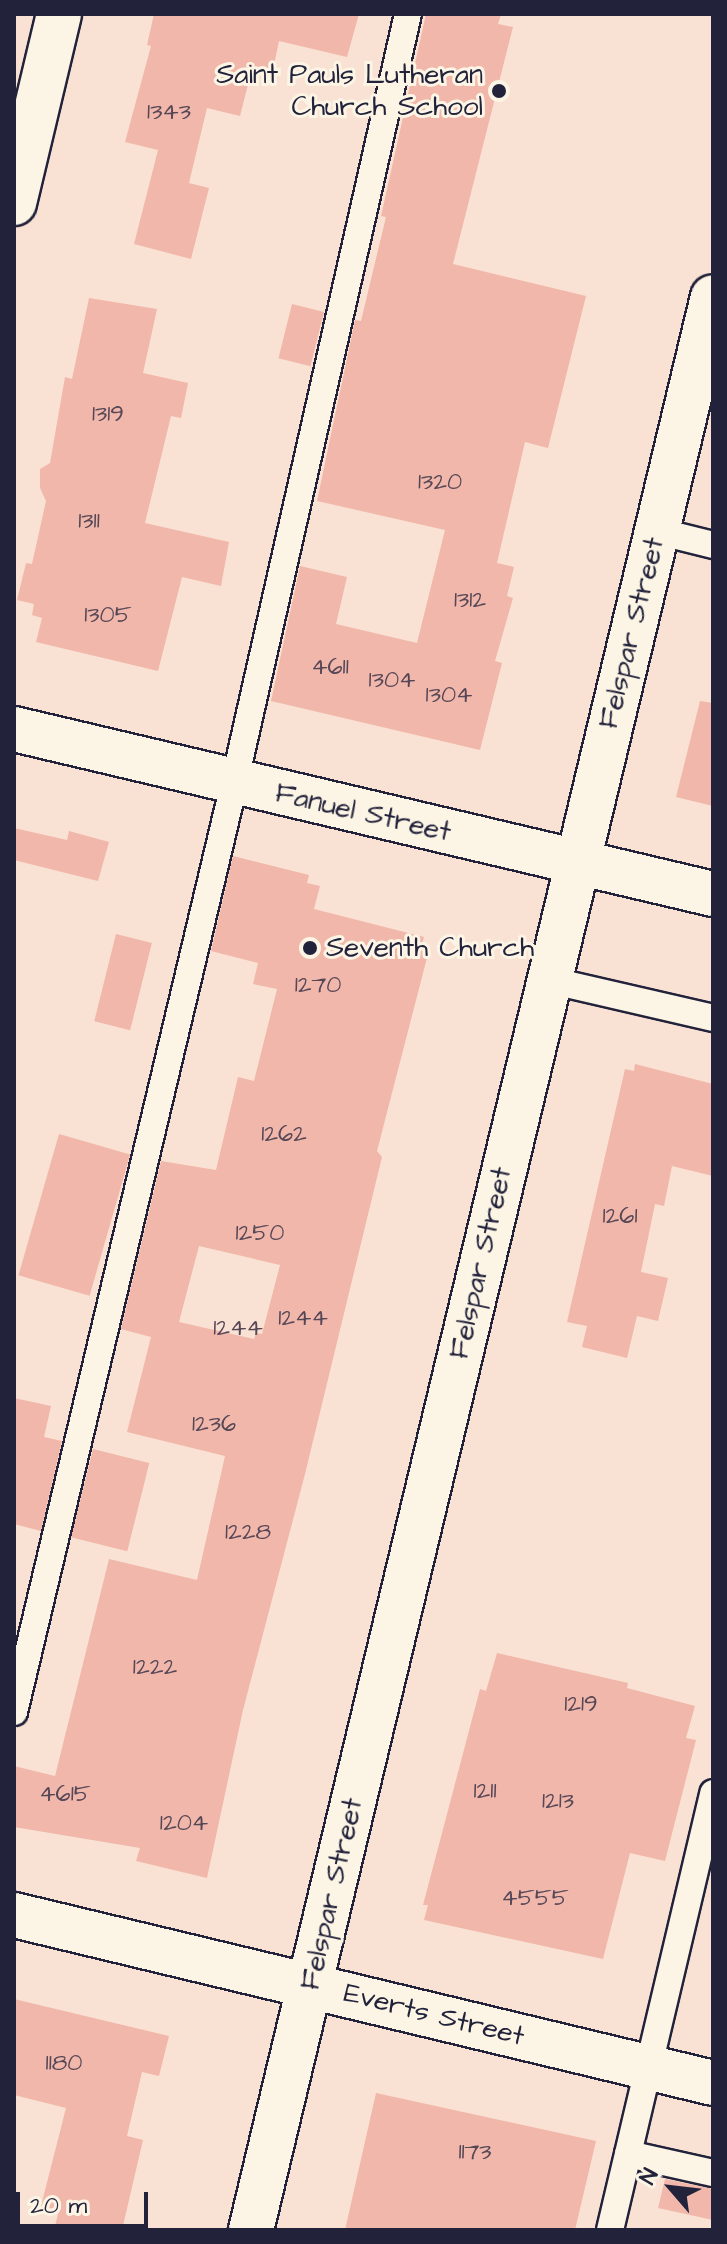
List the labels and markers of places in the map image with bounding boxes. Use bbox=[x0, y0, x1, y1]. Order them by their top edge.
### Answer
place label: Saint Pauls Lutheran Church School bbox=[216, 58, 483, 124]
marker: Saint Pauls Lutheran Church School bbox=[490, 82, 508, 100]
place label: Seventh Church bbox=[326, 931, 534, 965]
marker: Seventh Church bbox=[301, 939, 319, 957]

